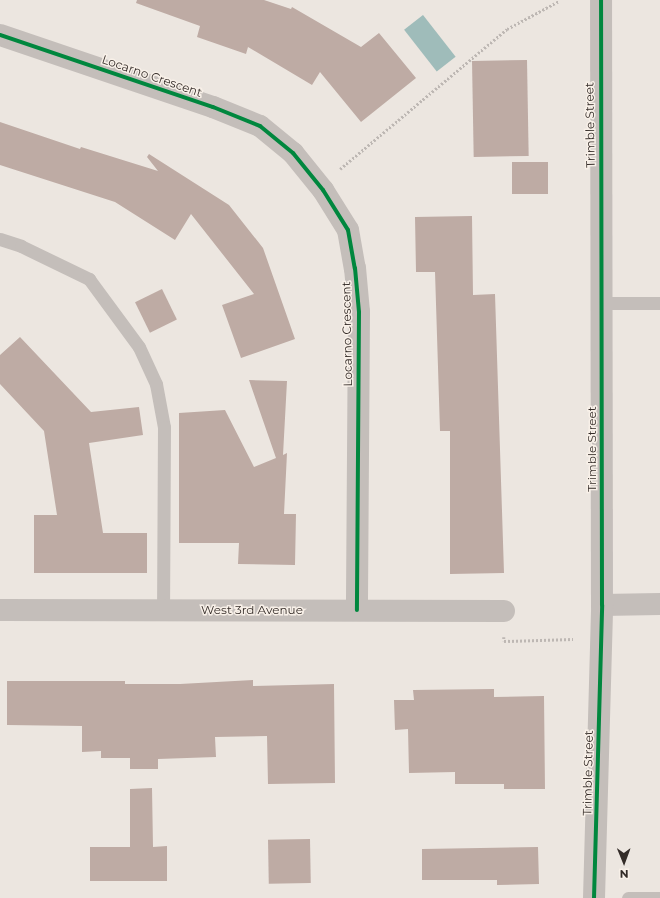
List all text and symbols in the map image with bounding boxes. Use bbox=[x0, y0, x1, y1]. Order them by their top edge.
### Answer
street label: Locarno Crescent bbox=[100, 52, 204, 100]
street label: Trimble Street bbox=[582, 82, 598, 168]
street label: Locarno Crescent bbox=[339, 281, 355, 387]
street label: Trimble Street bbox=[585, 406, 599, 492]
street label: West 3rd Avenue bbox=[201, 603, 303, 617]
street label: Trimble Street bbox=[580, 730, 596, 816]
north arrow bbox=[604, 842, 644, 882]
text: N bbox=[620, 867, 629, 881]

